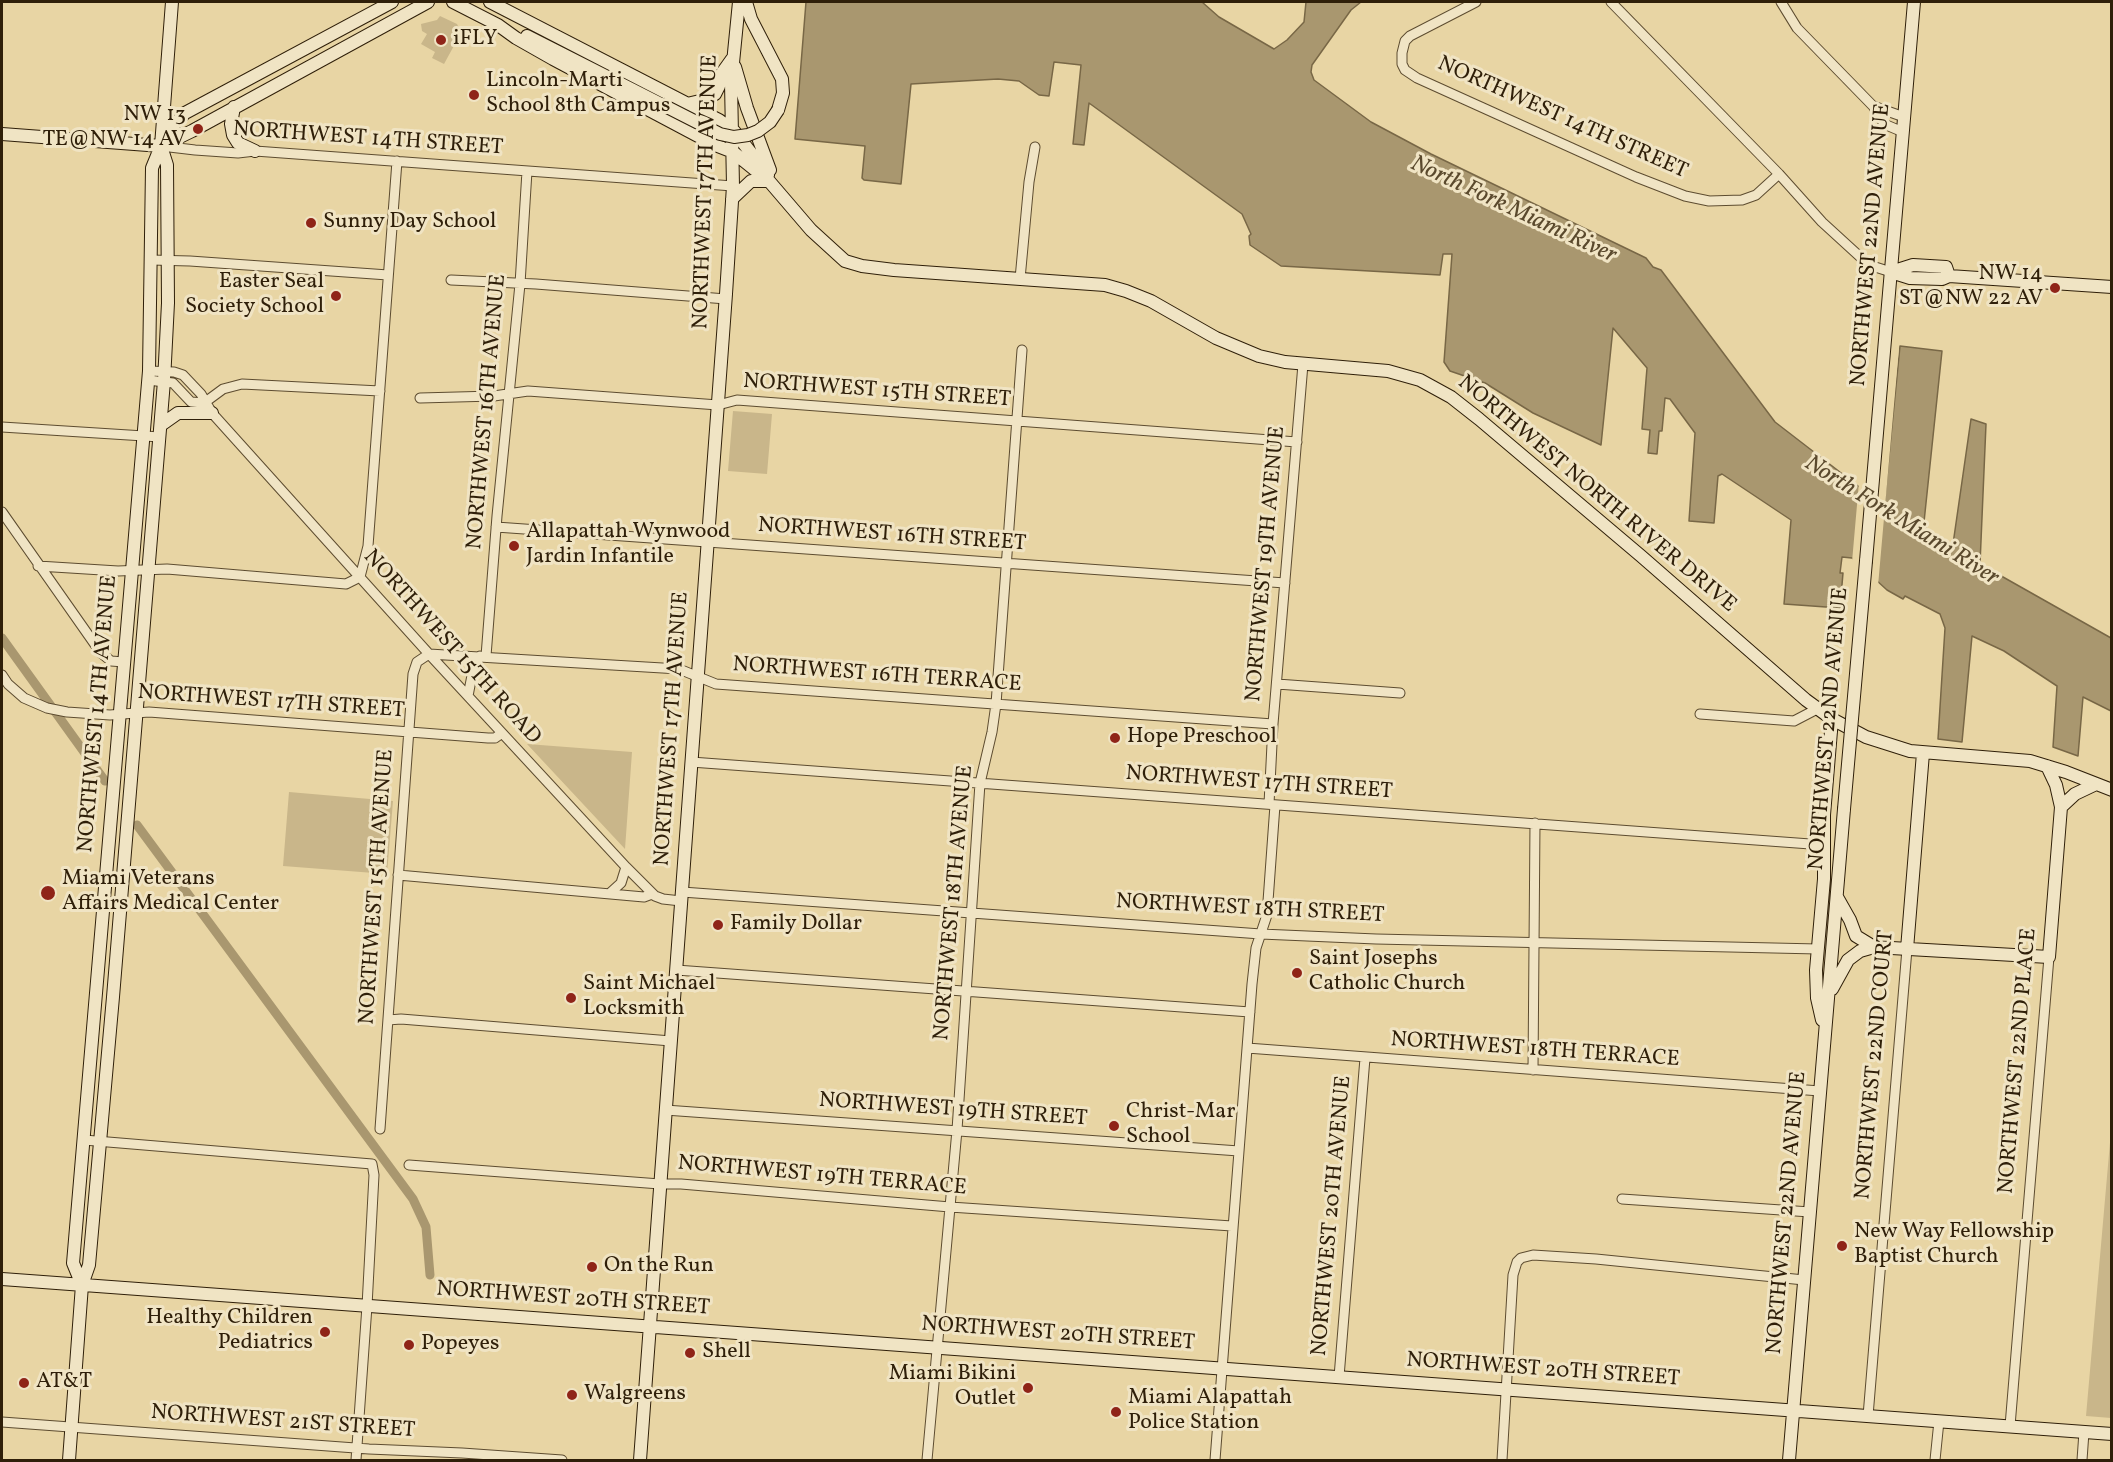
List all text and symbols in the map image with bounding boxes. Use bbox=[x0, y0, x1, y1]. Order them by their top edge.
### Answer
place label: iFLY bbox=[453, 27, 497, 53]
marker: iFLY bbox=[434, 33, 448, 47]
street label: NORTHWEST 14TH STREET bbox=[1433, 52, 1691, 186]
street label: NORTHWEST 17TH AVENUE bbox=[689, 54, 725, 330]
place label: Lincoln-Marti School 8th Campus bbox=[486, 69, 670, 120]
marker: Lincoln-Marti School 8th Campus bbox=[467, 88, 481, 102]
street label: NORTHWEST 22ND AVENUE bbox=[1846, 102, 1898, 388]
place label: NW 13 TE@NW 14 AV bbox=[42, 103, 186, 154]
street label: NORTHWEST 14TH STREET bbox=[232, 117, 504, 163]
marker: NW 13 TE@NW 14 AV bbox=[191, 122, 205, 136]
water label: North Fork Miami River bbox=[1405, 151, 1621, 271]
place label: Sunny Day School bbox=[323, 210, 496, 236]
marker: Sunny Day School bbox=[304, 216, 318, 230]
place label: NW 14 ST@NW 22 AV bbox=[1899, 262, 2043, 314]
place label: Easter Seal Society School bbox=[185, 270, 324, 322]
street label: NORTHWEST 16TH AVENUE bbox=[463, 273, 513, 551]
marker: NW 14 ST@NW 22 AV bbox=[2048, 281, 2062, 295]
marker: Easter Seal Society School bbox=[329, 289, 343, 303]
street label: NORTHWEST 15TH STREET bbox=[742, 369, 1012, 415]
street label: NORTHWEST NORTH RIVER DRIVE bbox=[1451, 371, 1741, 619]
street label: NORTHWEST 19TH AVENUE bbox=[1242, 425, 1292, 703]
water label: North Fork Miami River bbox=[1798, 450, 2004, 594]
street label: NORTHWEST 16TH STREET bbox=[757, 513, 1027, 559]
place label: Allapattah Wynwood Jardin Infantile bbox=[526, 520, 730, 572]
marker: Allapattah Wynwood Jardin Infantile bbox=[507, 539, 521, 553]
street label: NORTHWEST 15TH ROAD bbox=[356, 545, 546, 751]
street label: NORTHWEST 14TH AVENUE bbox=[74, 574, 124, 854]
street label: NORTHWEST 22ND AVENUE bbox=[1804, 586, 1856, 872]
street label: NORTHWEST 17TH AVENUE bbox=[650, 591, 696, 867]
street label: NORTHWEST 16TH TERRACE bbox=[732, 653, 1022, 699]
street label: NORTHWEST 17TH STREET bbox=[137, 680, 405, 726]
place label: Hope Preschool bbox=[1127, 725, 1277, 751]
marker: Hope Preschool bbox=[1108, 731, 1122, 745]
street label: NORTHWEST 15TH AVENUE bbox=[355, 748, 401, 1026]
street label: NORTHWEST 17TH STREET bbox=[1125, 761, 1393, 807]
street label: NORTHWEST 18TH AVENUE bbox=[930, 764, 980, 1042]
place label: Miami Veterans Affairs Medical Center bbox=[62, 867, 279, 918]
marker: Miami Veterans Affairs Medical Center bbox=[39, 884, 57, 902]
street label: NORTHWEST 18TH STREET bbox=[1115, 890, 1385, 930]
place label: Family Dollar bbox=[730, 912, 862, 938]
marker: Family Dollar bbox=[711, 918, 725, 932]
street label: NORTHWEST 22ND PLACE bbox=[1994, 927, 2044, 1195]
street label: NORTHWEST 22ND COURT bbox=[1851, 929, 1901, 1201]
place label: Saint Josephs Catholic Church bbox=[1309, 947, 1465, 998]
marker: Saint Josephs Catholic Church bbox=[1290, 966, 1304, 980]
place label: Saint Michael Locksmith bbox=[583, 972, 715, 1023]
marker: Saint Michael Locksmith bbox=[564, 991, 578, 1005]
street label: NORTHWEST 18TH TERRACE bbox=[1390, 1028, 1680, 1074]
street label: NORTHWEST 22ND AVENUE bbox=[1762, 1070, 1814, 1356]
street label: NORTHWEST 20TH AVENUE bbox=[1308, 1075, 1358, 1357]
street label: NORTHWEST 19TH STREET bbox=[818, 1088, 1088, 1134]
place label: Christ-Mar School bbox=[1126, 1100, 1235, 1152]
marker: Christ-Mar School bbox=[1107, 1119, 1121, 1133]
street label: NORTHWEST 19TH TERRACE bbox=[676, 1151, 968, 1203]
place label: New Way Fellowship Baptist Church bbox=[1854, 1220, 2054, 1272]
marker: New Way Fellowship Baptist Church bbox=[1835, 1239, 1849, 1253]
place label: On the Run bbox=[604, 1254, 714, 1280]
marker: On the Run bbox=[585, 1260, 599, 1274]
street label: NORTHWEST 20TH STREET bbox=[435, 1277, 711, 1323]
place label: Healthy Children Pediatrics bbox=[146, 1306, 313, 1358]
street label: NORTHWEST 20TH STREET bbox=[920, 1312, 1196, 1358]
marker: Healthy Children Pediatrics bbox=[318, 1325, 332, 1339]
place label: Popeyes bbox=[421, 1332, 499, 1358]
marker: Popeyes bbox=[402, 1338, 416, 1352]
place label: Shell bbox=[702, 1340, 751, 1366]
marker: Shell bbox=[683, 1346, 697, 1360]
street label: NORTHWEST 20TH STREET bbox=[1405, 1348, 1681, 1394]
place label: Miami Bikini Outlet bbox=[889, 1362, 1016, 1414]
place label: AT&T bbox=[36, 1370, 92, 1396]
marker: AT&T bbox=[17, 1376, 31, 1390]
marker: Miami Bikini Outlet bbox=[1021, 1381, 1035, 1395]
place label: Walgreens bbox=[584, 1382, 686, 1408]
place label: Miami Alapattah Police Station bbox=[1128, 1386, 1292, 1438]
marker: Walgreens bbox=[565, 1388, 579, 1402]
street label: NORTHWEST 21ST STREET bbox=[150, 1401, 416, 1445]
marker: Miami Alapattah Police Station bbox=[1109, 1405, 1123, 1419]

